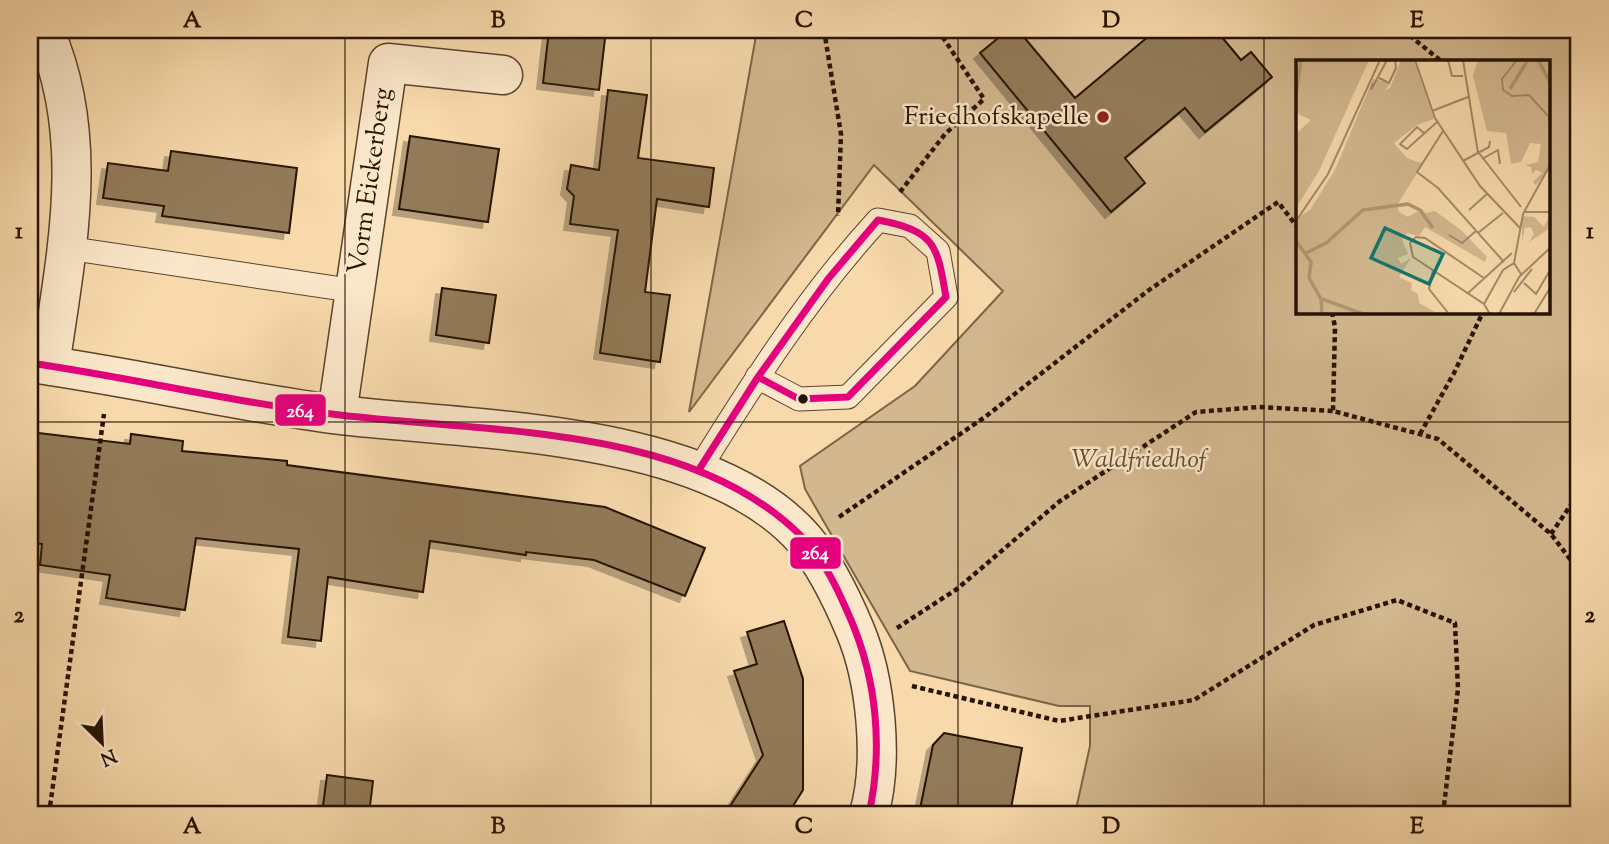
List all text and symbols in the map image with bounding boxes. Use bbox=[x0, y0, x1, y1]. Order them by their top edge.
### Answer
text: A bbox=[183, 5, 202, 38]
text: B bbox=[491, 5, 506, 38]
text: C bbox=[795, 5, 813, 38]
text: D bbox=[1102, 5, 1120, 38]
text: E bbox=[1410, 5, 1424, 38]
inset map bbox=[1296, 60, 1550, 313]
street label: Vorm Eickerberg bbox=[340, 85, 402, 277]
place label: Friedhofskapelle bbox=[904, 99, 1089, 136]
marker: Friedhofskapelle bbox=[1095, 109, 1111, 125]
text: 1 bbox=[15, 216, 23, 249]
text: 1 bbox=[1586, 216, 1594, 249]
unlabelled marker bbox=[796, 392, 810, 406]
line badge: 264 bbox=[274, 393, 327, 427]
text: 264 bbox=[286, 399, 314, 426]
park label: Waldfriedhof bbox=[1072, 442, 1209, 479]
line badge: 264 bbox=[789, 536, 842, 570]
text: 264 bbox=[801, 541, 829, 568]
text: 2 bbox=[14, 600, 25, 633]
text: 2 bbox=[1585, 600, 1596, 633]
north arrow bbox=[66, 708, 136, 778]
text: N bbox=[95, 741, 120, 772]
text: A bbox=[183, 811, 202, 844]
text: B bbox=[491, 811, 506, 844]
text: C bbox=[795, 811, 813, 844]
text: D bbox=[1102, 811, 1120, 844]
text: E bbox=[1410, 811, 1424, 844]

